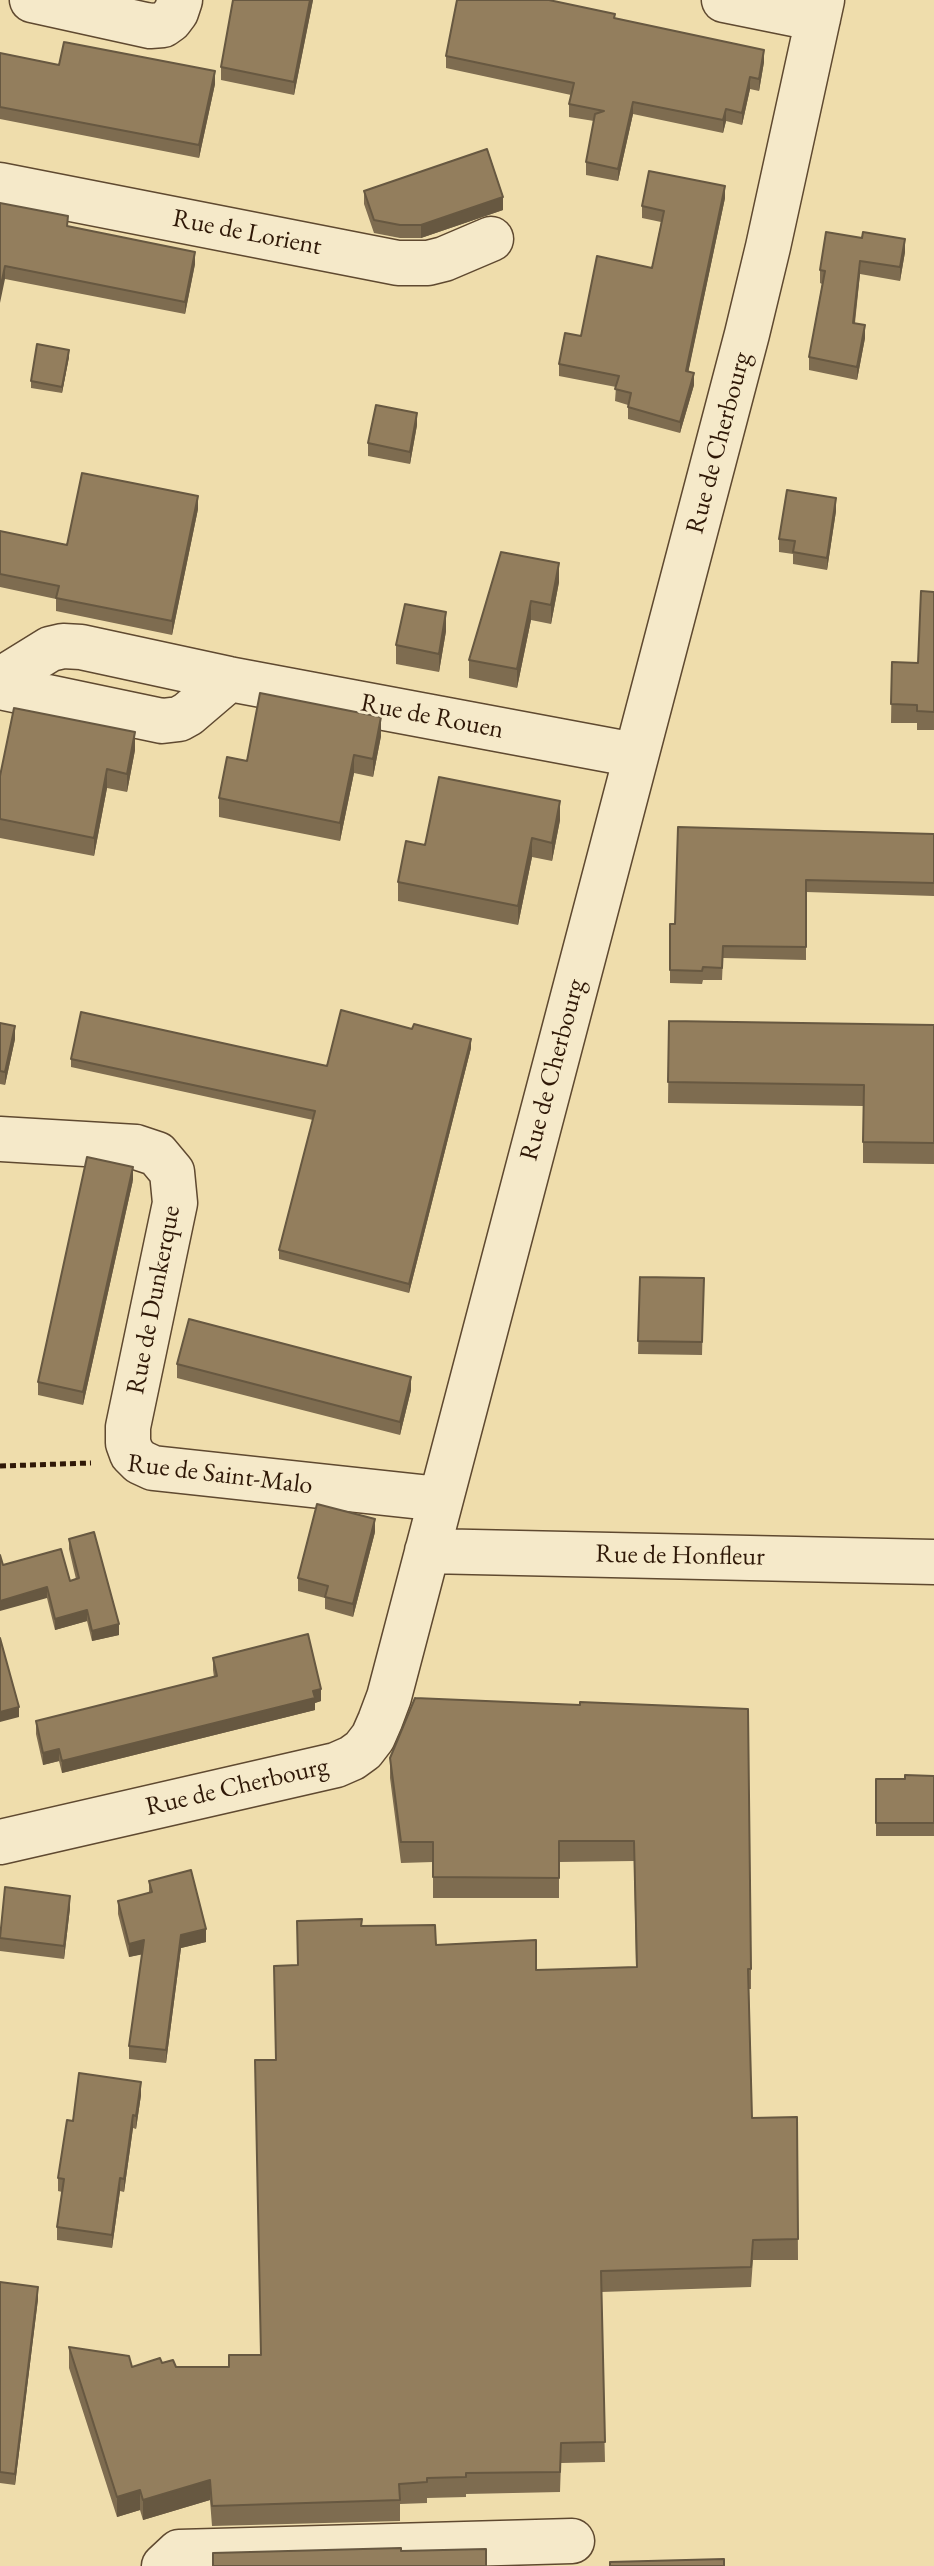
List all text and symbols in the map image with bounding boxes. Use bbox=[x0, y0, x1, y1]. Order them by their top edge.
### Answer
street label: Rue de Lorient bbox=[170, 203, 324, 263]
street label: Rue de Cherbourg bbox=[680, 349, 758, 537]
street label: Rue de Rouen bbox=[358, 688, 506, 746]
street label: Rue de Cherbourg bbox=[514, 976, 592, 1164]
street label: Rue de Dunkerque bbox=[120, 1203, 188, 1397]
street label: Rue de Saint-Malo bbox=[126, 1448, 314, 1502]
street label: Rue de Honfleur bbox=[595, 1539, 765, 1573]
street label: Rue de Cherbourg bbox=[143, 1751, 331, 1823]

